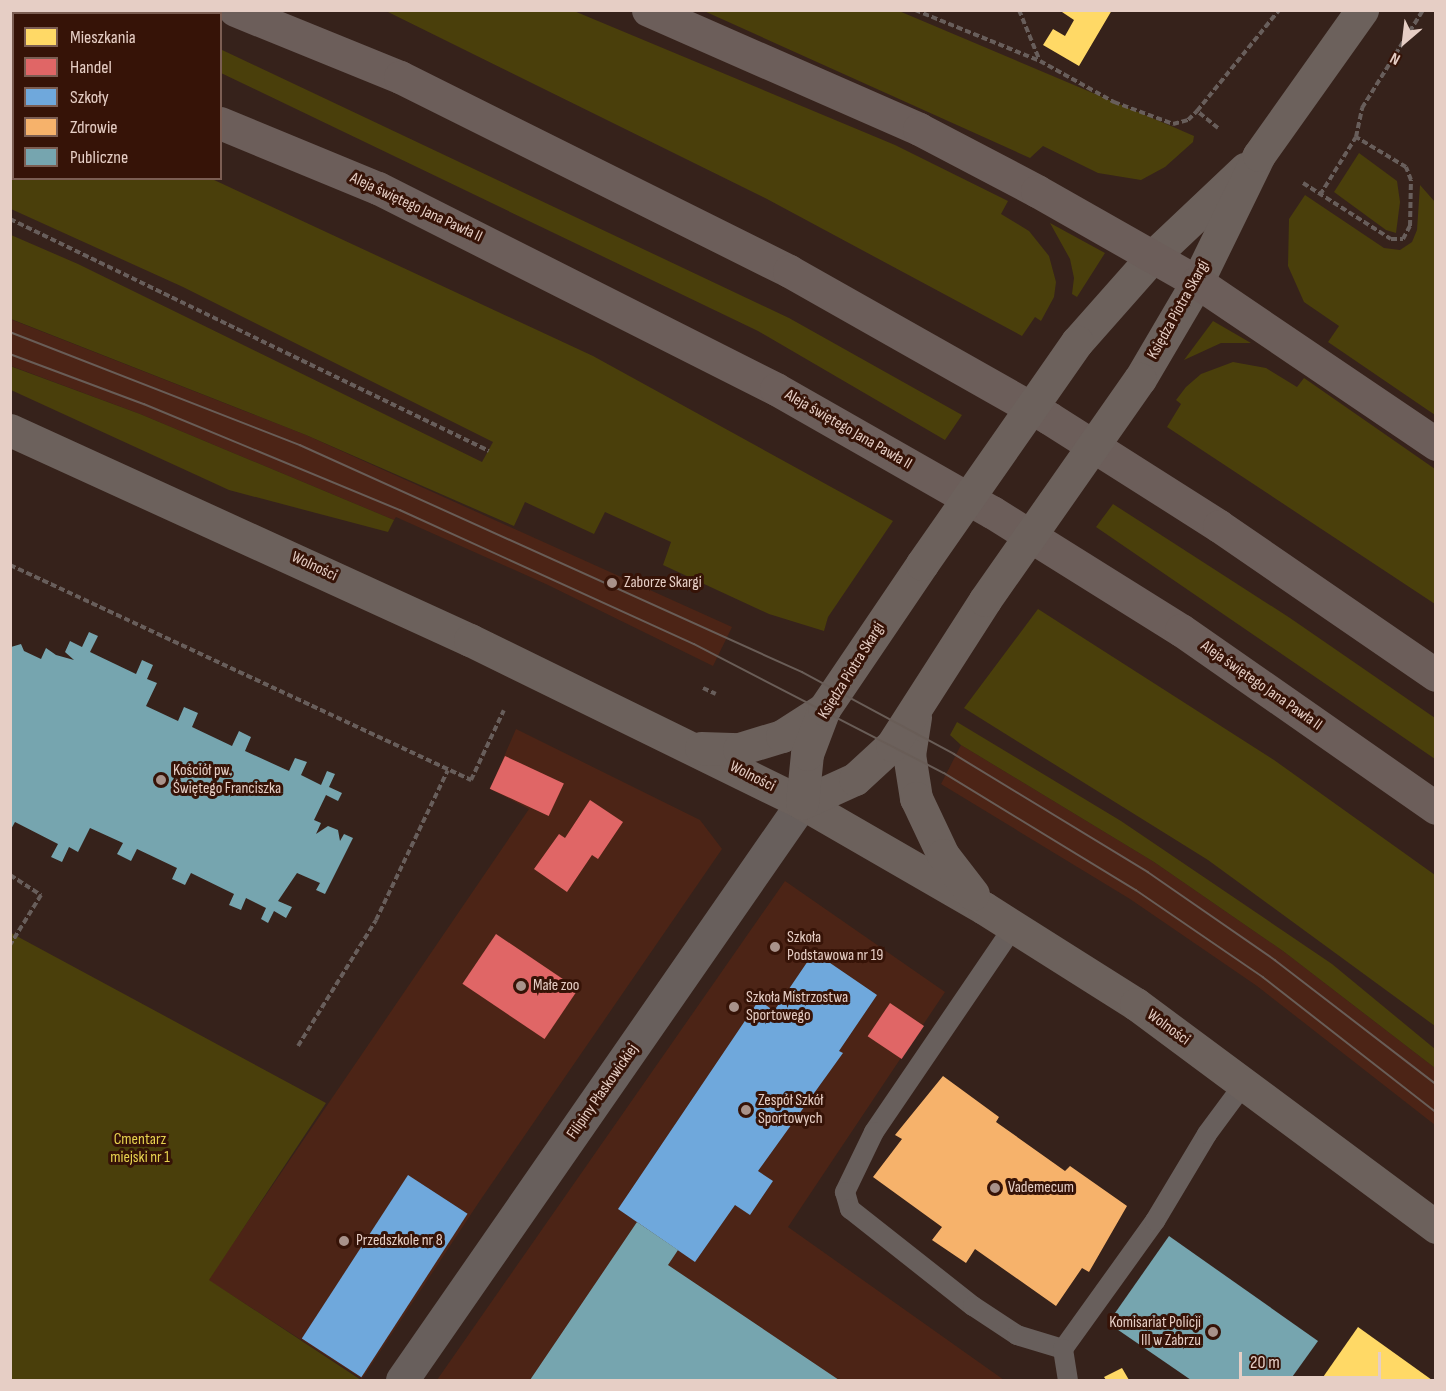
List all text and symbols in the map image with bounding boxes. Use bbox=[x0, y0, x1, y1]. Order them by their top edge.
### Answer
legend bbox=[12, 12, 222, 180]
north arrow bbox=[1374, 12, 1434, 72]
text: Mieszkania bbox=[70, 27, 136, 48]
text: N bbox=[1387, 48, 1404, 69]
text: Handel bbox=[70, 57, 112, 78]
text: Szkoły bbox=[70, 87, 109, 108]
text: Zdrowie bbox=[70, 117, 118, 138]
text: Publiczne bbox=[70, 147, 128, 168]
street label: Aleja świętego Jana Pawła II bbox=[347, 169, 485, 247]
street label: Księdza Piotra Skargi bbox=[1144, 257, 1214, 363]
street label: Aleja świętego Jana Pawła II bbox=[781, 386, 915, 474]
street label: Wolności bbox=[288, 548, 340, 586]
place label: Zaborze Skargi bbox=[624, 573, 702, 593]
marker: Zaborze Skargi bbox=[605, 576, 619, 590]
street label: Księdza Piotra Skargi bbox=[815, 619, 889, 723]
street label: Aleja świętego Jana Pawła II bbox=[1197, 637, 1325, 735]
street label: Wolności bbox=[726, 757, 778, 797]
place label: Kościół pw. Świętego Franciszka bbox=[173, 761, 281, 799]
marker: Kościół pw. Świętego Franciszka bbox=[154, 773, 168, 787]
place label: Szkoła Podstawowa nr 19 bbox=[787, 928, 883, 966]
marker: Szkoła Podstawowa nr 19 bbox=[768, 940, 782, 954]
place label: Małe zoo bbox=[533, 976, 579, 996]
marker: Małe zoo bbox=[514, 979, 528, 993]
place label: Szkoła Mistrzostwa Sportowego bbox=[746, 988, 848, 1026]
marker: Szkoła Mistrzostwa Sportowego bbox=[727, 1000, 741, 1014]
street label: Wolności bbox=[1143, 1006, 1193, 1050]
street label: Filipiny Płaskowickiej bbox=[563, 1041, 643, 1143]
place label: Zespół Szkół Sportowych bbox=[758, 1091, 823, 1129]
marker: Zespół Szkół Sportowych bbox=[739, 1103, 753, 1117]
park label: Cmentarz miejski nr 1 bbox=[110, 1130, 170, 1168]
place label: Vademecum bbox=[1008, 1178, 1074, 1198]
marker: Vademecum bbox=[986, 1179, 1004, 1197]
place label: Przedszkole nr 8 bbox=[356, 1231, 443, 1251]
marker: Przedszkole nr 8 bbox=[337, 1234, 351, 1248]
place label: Komisariat Policji III w Zabrzu bbox=[1109, 1313, 1201, 1351]
marker: Komisariat Policji III w Zabrzu bbox=[1206, 1325, 1220, 1339]
scale bar bbox=[1242, 1340, 1384, 1378]
text: 20 m bbox=[1250, 1352, 1280, 1373]

